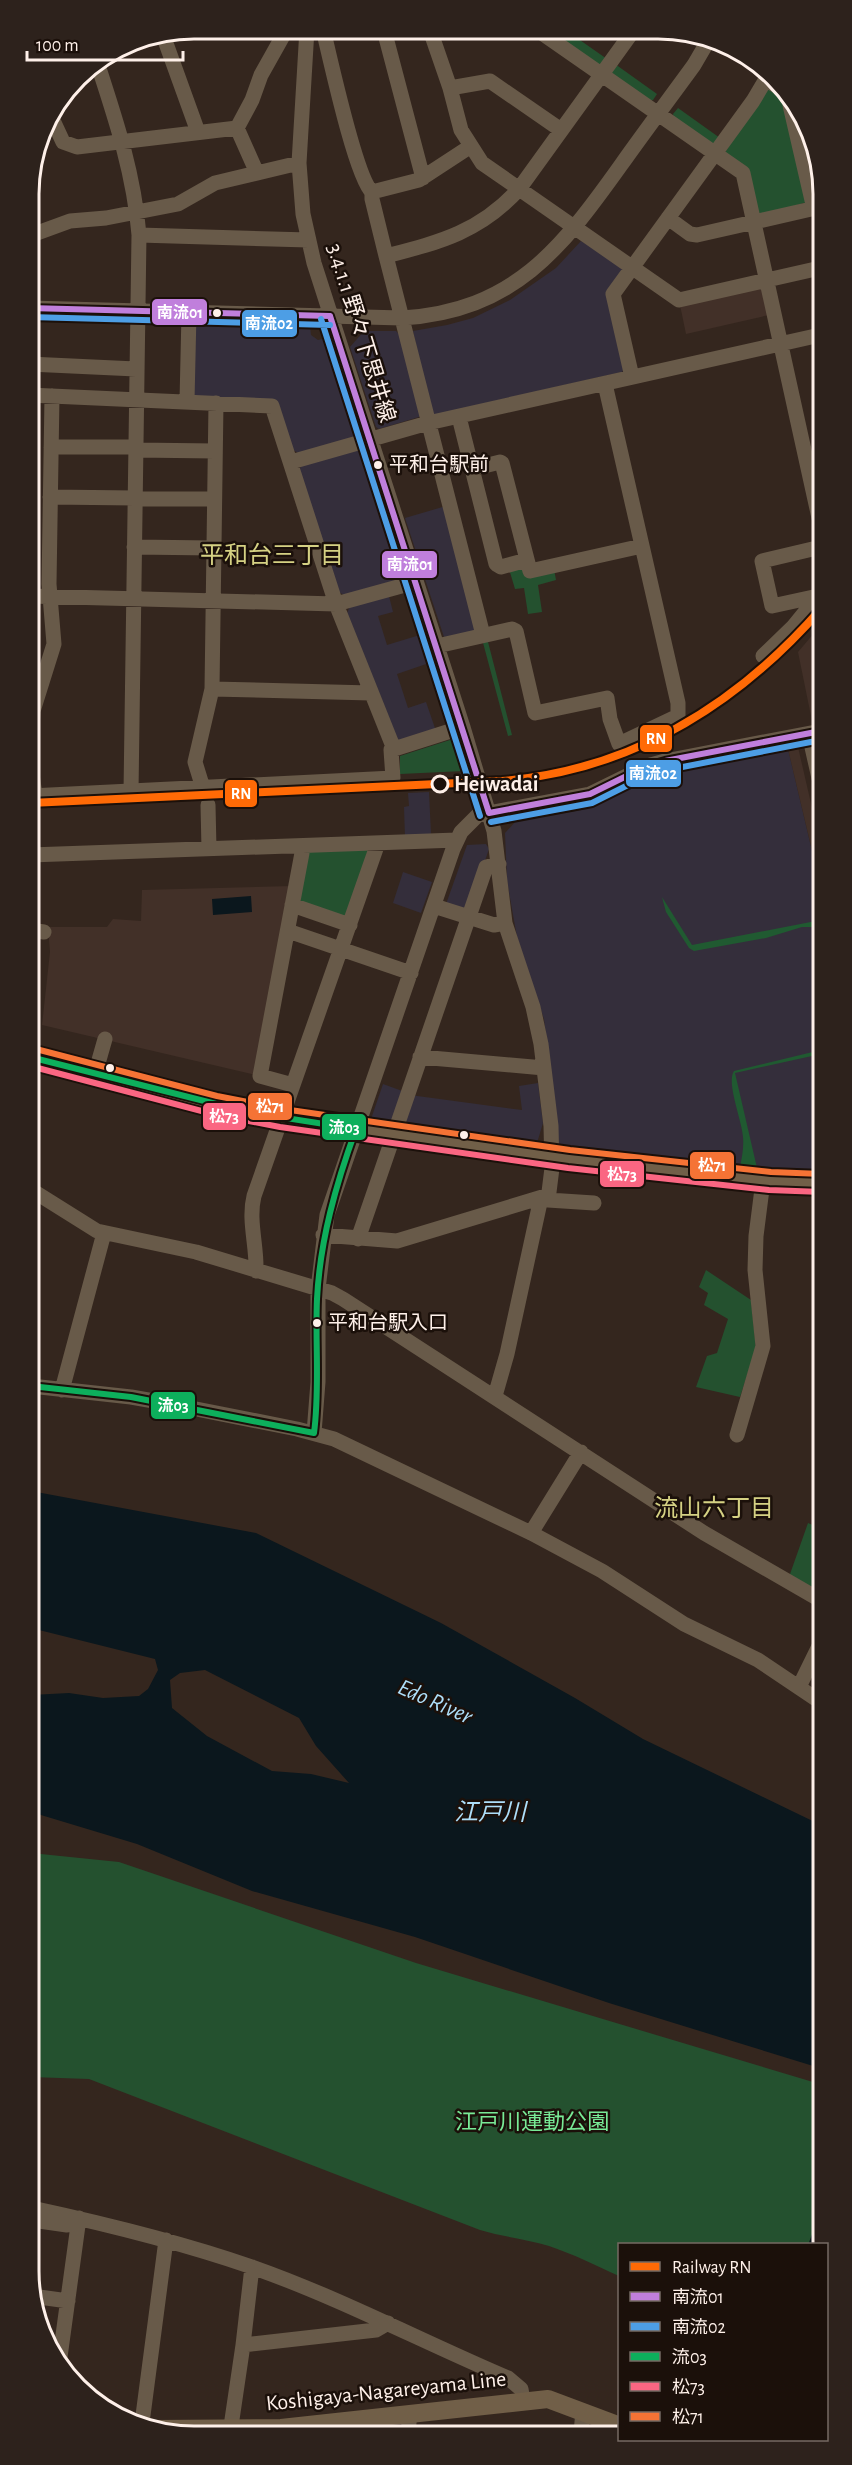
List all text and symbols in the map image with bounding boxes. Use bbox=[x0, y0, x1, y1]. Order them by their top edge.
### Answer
scale bar bbox=[27, 24, 183, 62]
text: 100 m bbox=[36, 37, 79, 55]
street label: 3.4.1.1 野々下思井線 bbox=[323, 241, 400, 425]
line badge: 南流01 bbox=[151, 298, 208, 326]
text: 南流01 bbox=[157, 304, 203, 321]
unlabelled marker bbox=[211, 307, 223, 319]
line badge: 南流02 bbox=[241, 309, 298, 338]
text: 南流02 bbox=[245, 315, 293, 332]
place label: 平和台駅前 bbox=[389, 454, 489, 475]
marker: 平和台駅前 bbox=[372, 459, 384, 471]
district label: 平和台三丁目 bbox=[200, 542, 344, 568]
line badge: 南流01 bbox=[381, 550, 438, 579]
text: 南流01 bbox=[387, 556, 433, 573]
line badge: RN bbox=[639, 724, 673, 753]
text: RN bbox=[646, 731, 666, 747]
line badge: 南流02 bbox=[625, 759, 682, 788]
text: 南流02 bbox=[629, 765, 677, 782]
place label: Heiwadai bbox=[454, 773, 539, 795]
marker: Heiwadai bbox=[431, 775, 449, 793]
line badge: RN bbox=[224, 779, 258, 808]
text: RN bbox=[231, 786, 251, 802]
unlabelled marker bbox=[104, 1062, 116, 1074]
line badge: 松71 bbox=[247, 1092, 293, 1121]
text: 松71 bbox=[256, 1098, 284, 1115]
line badge: 松73 bbox=[202, 1102, 247, 1131]
text: 松73 bbox=[209, 1108, 239, 1125]
line badge: 流03 bbox=[321, 1113, 367, 1141]
text: 流03 bbox=[328, 1119, 360, 1136]
unlabelled marker bbox=[458, 1129, 470, 1141]
line badge: 松71 bbox=[689, 1151, 735, 1180]
text: 松71 bbox=[698, 1157, 726, 1174]
line badge: 松73 bbox=[599, 1160, 645, 1188]
text: 松73 bbox=[607, 1166, 637, 1183]
place label: 平和台駅入口 bbox=[328, 1312, 448, 1333]
marker: 平和台駅入口 bbox=[311, 1317, 323, 1329]
line badge: 流03 bbox=[150, 1391, 196, 1420]
text: 流03 bbox=[157, 1397, 189, 1414]
district label: 流山六丁目 bbox=[654, 1495, 774, 1521]
water label: Edo River bbox=[394, 1675, 477, 1729]
water label: 江戸川 bbox=[454, 1800, 529, 1825]
park label: 江戸川運動公園 bbox=[455, 2110, 609, 2133]
legend bbox=[618, 2243, 828, 2441]
text: Railway RN bbox=[672, 2259, 752, 2277]
text: 南流01 bbox=[672, 2288, 724, 2307]
text: 南流02 bbox=[672, 2318, 726, 2337]
text: 流03 bbox=[672, 2348, 707, 2367]
street label: Koshigaya-Nagareyama Line bbox=[265, 2367, 507, 2415]
text: 松73 bbox=[672, 2378, 705, 2397]
text: 松71 bbox=[672, 2408, 704, 2427]

